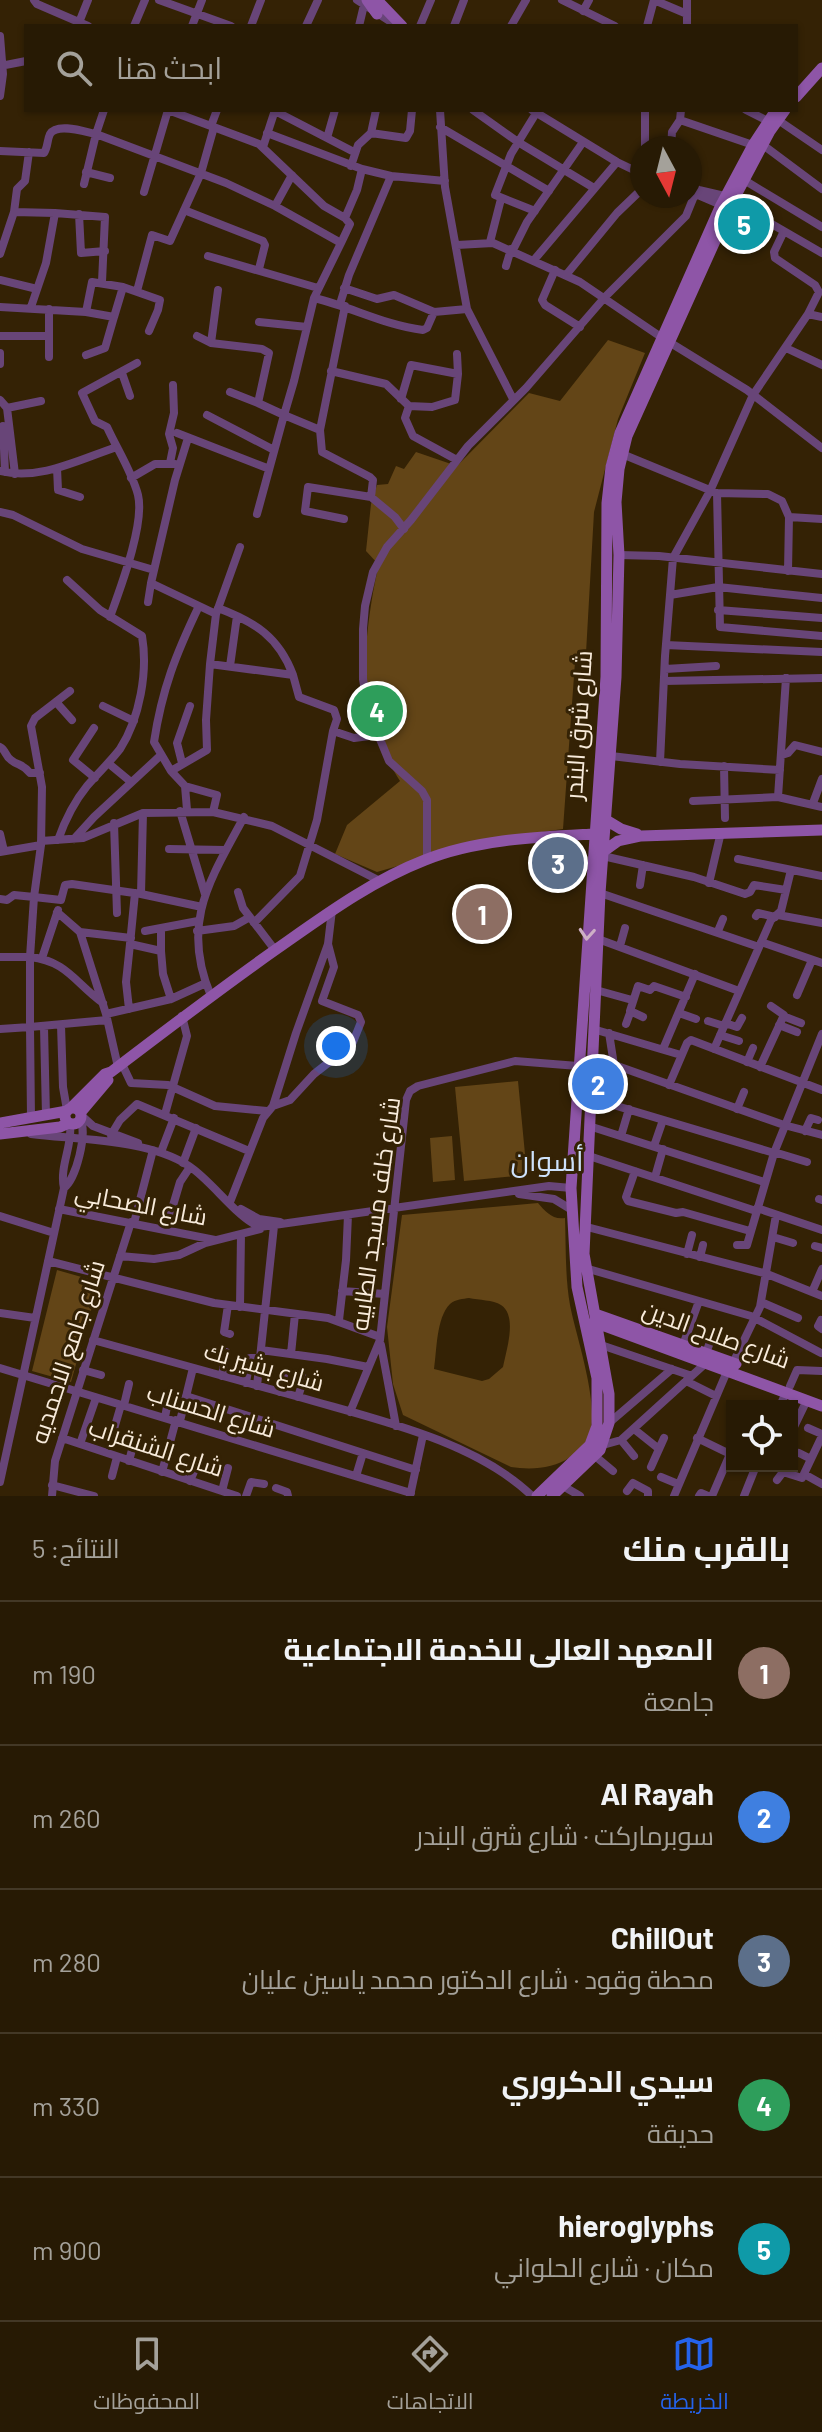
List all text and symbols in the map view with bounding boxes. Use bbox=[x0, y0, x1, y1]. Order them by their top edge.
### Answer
search box bbox=[24, 24, 798, 112]
icon: search bbox=[52, 46, 96, 90]
text: ابحث هنا bbox=[116, 49, 222, 85]
north arrow bbox=[630, 136, 702, 208]
pin: 5 bbox=[718, 194, 770, 254]
street label: شارع شرق البندر bbox=[558, 649, 600, 803]
pin: 4 bbox=[351, 681, 403, 741]
pin: 3 bbox=[532, 833, 584, 893]
pin: 1 bbox=[456, 884, 508, 944]
one-way arrow bbox=[579, 928, 596, 941]
your location bbox=[316, 1026, 356, 1066]
pin: 2 bbox=[572, 1054, 624, 1114]
street label: شارع خلف مسجد الطابيه bbox=[344, 1095, 408, 1333]
district label: أسوان bbox=[510, 1143, 584, 1178]
street label: شارع الصحابي bbox=[72, 1177, 210, 1236]
street label: شارع جامع الاحمديه bbox=[23, 1256, 113, 1448]
street label: شارع صلاح الدين bbox=[638, 1293, 794, 1377]
street label: شارع بشير بك bbox=[200, 1335, 328, 1399]
street label: شارع الحسناب bbox=[143, 1376, 279, 1446]
map controls bbox=[726, 1400, 798, 1472]
button: locate bbox=[726, 1400, 798, 1472]
street label: شارع الشنقراب bbox=[84, 1411, 228, 1485]
text: بالقرب منك bbox=[623, 1527, 790, 1568]
text: النتائج: 5 bbox=[32, 1532, 120, 1563]
text: المعهد العالى للخدمة الاجتماعية bbox=[284, 1630, 714, 1666]
text: 190 m bbox=[32, 1658, 96, 1689]
text: 1 bbox=[759, 1658, 769, 1689]
text: جامعة bbox=[644, 1685, 714, 1716]
text: Al Rayah bbox=[600, 1775, 714, 1811]
text: 260 m bbox=[32, 1802, 101, 1833]
text: 2 bbox=[757, 1802, 771, 1833]
text: سوبرماركت · شارع شرق البندر bbox=[416, 1819, 714, 1850]
text: ChillOut bbox=[611, 1919, 714, 1955]
text: 280 m bbox=[32, 1946, 101, 1977]
text: 3 bbox=[757, 1946, 771, 1977]
text: محطة وقود · شارع الدكتور محمد ياسين عليان bbox=[242, 1963, 714, 1994]
text: سيدي الدكروري bbox=[501, 2062, 714, 2098]
text: 330 m bbox=[32, 2090, 100, 2121]
text: 4 bbox=[756, 2090, 772, 2121]
text: حديقة bbox=[647, 2117, 714, 2148]
text: hieroglyphs bbox=[558, 2207, 714, 2243]
text: 900 m bbox=[32, 2234, 102, 2265]
text: 5 bbox=[757, 2234, 771, 2265]
text: مكان · شارع الحلواني bbox=[494, 2251, 714, 2282]
tab: المحفوظات bbox=[93, 2332, 200, 2422]
tab: الاتجاهات bbox=[387, 2332, 474, 2422]
tab: الخريطة bbox=[660, 2332, 729, 2422]

